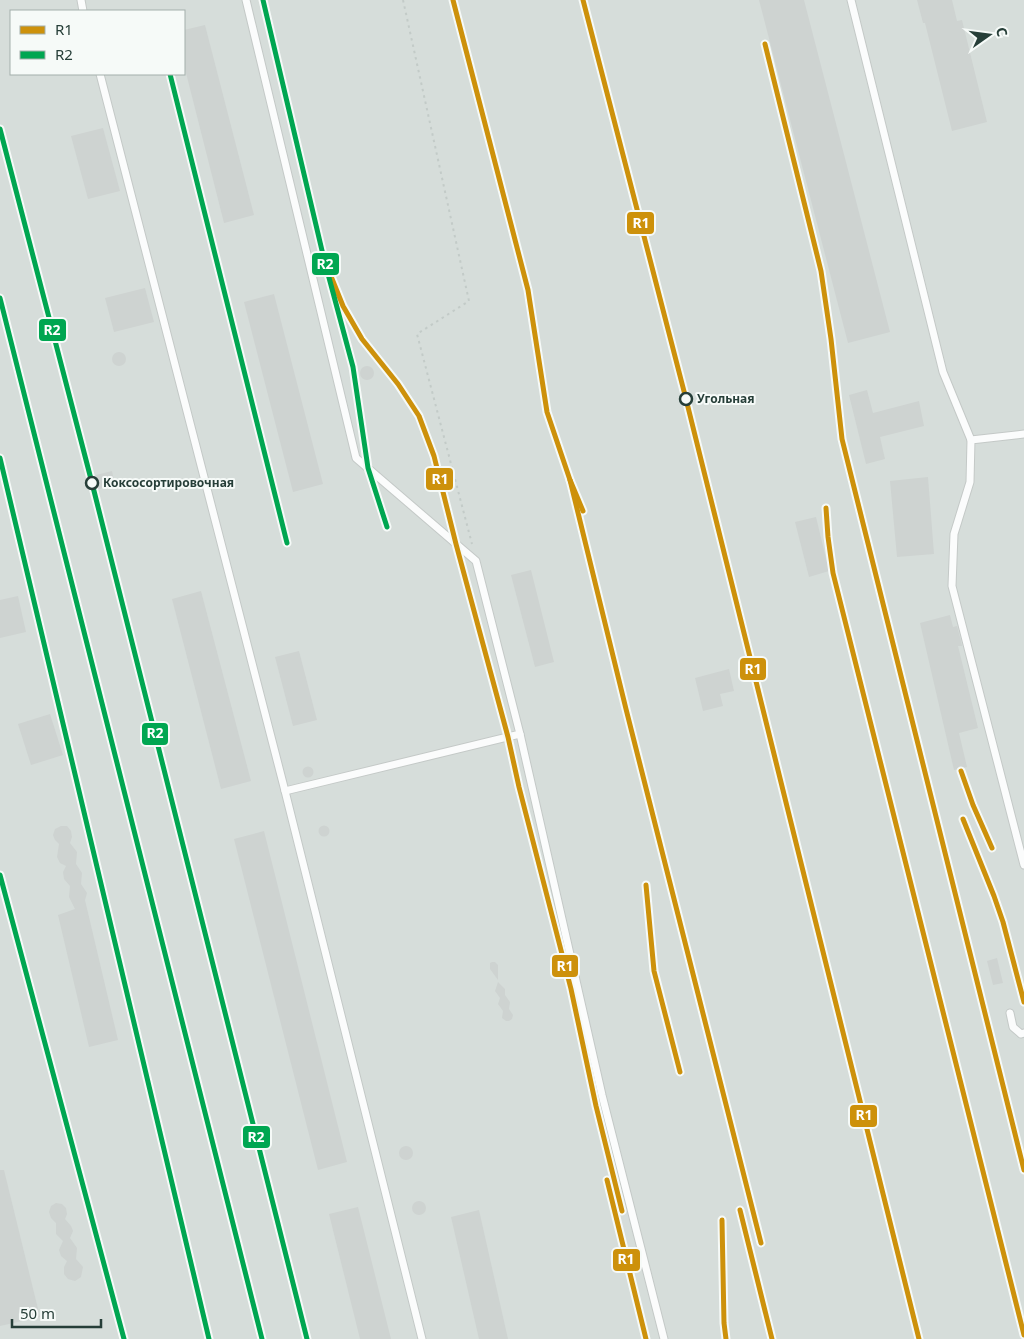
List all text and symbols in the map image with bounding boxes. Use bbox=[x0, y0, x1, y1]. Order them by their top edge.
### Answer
legend bbox=[10, 10, 185, 75]
north arrow bbox=[964, 10, 1014, 60]
text: R1 bbox=[55, 19, 73, 39]
text: С bbox=[992, 25, 1012, 38]
text: R2 bbox=[55, 44, 73, 64]
line badge: R1 bbox=[626, 211, 655, 235]
text: R1 bbox=[632, 213, 650, 232]
line badge: R2 bbox=[311, 252, 340, 276]
text: R2 bbox=[316, 254, 334, 273]
line badge: R2 bbox=[38, 318, 67, 342]
text: R2 bbox=[43, 320, 61, 339]
place label: Угольная bbox=[697, 390, 755, 407]
marker: Угольная bbox=[679, 392, 693, 406]
line badge: R1 bbox=[425, 467, 454, 491]
text: R1 bbox=[431, 469, 449, 488]
place label: Коксосортировочная bbox=[103, 474, 234, 491]
marker: Коксосортировочная bbox=[85, 476, 99, 490]
line badge: R1 bbox=[739, 657, 767, 681]
text: R1 bbox=[744, 659, 762, 678]
line badge: R2 bbox=[141, 722, 169, 746]
text: R2 bbox=[146, 723, 164, 742]
line badge: R1 bbox=[551, 954, 579, 978]
text: R1 bbox=[556, 956, 574, 975]
line badge: R1 bbox=[849, 1104, 878, 1128]
text: R1 bbox=[855, 1105, 873, 1124]
line badge: R2 bbox=[242, 1125, 271, 1149]
text: R2 bbox=[247, 1127, 265, 1146]
line badge: R1 bbox=[612, 1248, 641, 1272]
text: R1 bbox=[617, 1249, 635, 1268]
scale bar bbox=[12, 1296, 101, 1328]
text: 50 m bbox=[20, 1303, 55, 1323]

